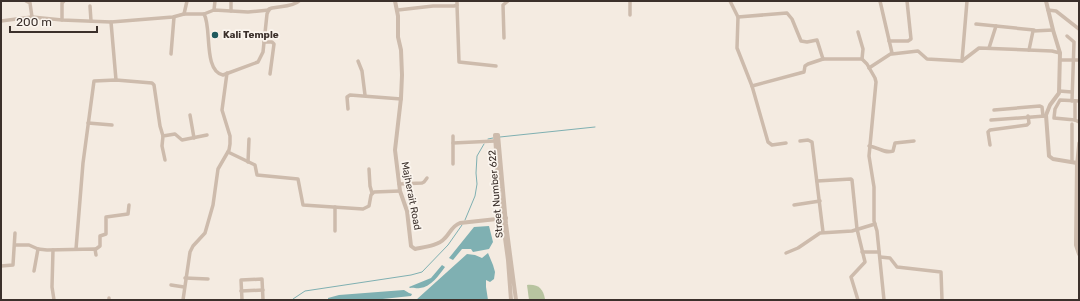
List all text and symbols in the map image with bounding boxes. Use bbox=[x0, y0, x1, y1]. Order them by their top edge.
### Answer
scale bar bbox=[10, 8, 97, 34]
text: 200 m bbox=[16, 15, 52, 29]
place label: Kali Temple bbox=[223, 29, 279, 41]
marker: Kali Temple bbox=[210, 30, 220, 40]
street label: Street Number 622 bbox=[486, 149, 506, 239]
street label: Majherait Road bbox=[398, 161, 424, 231]

